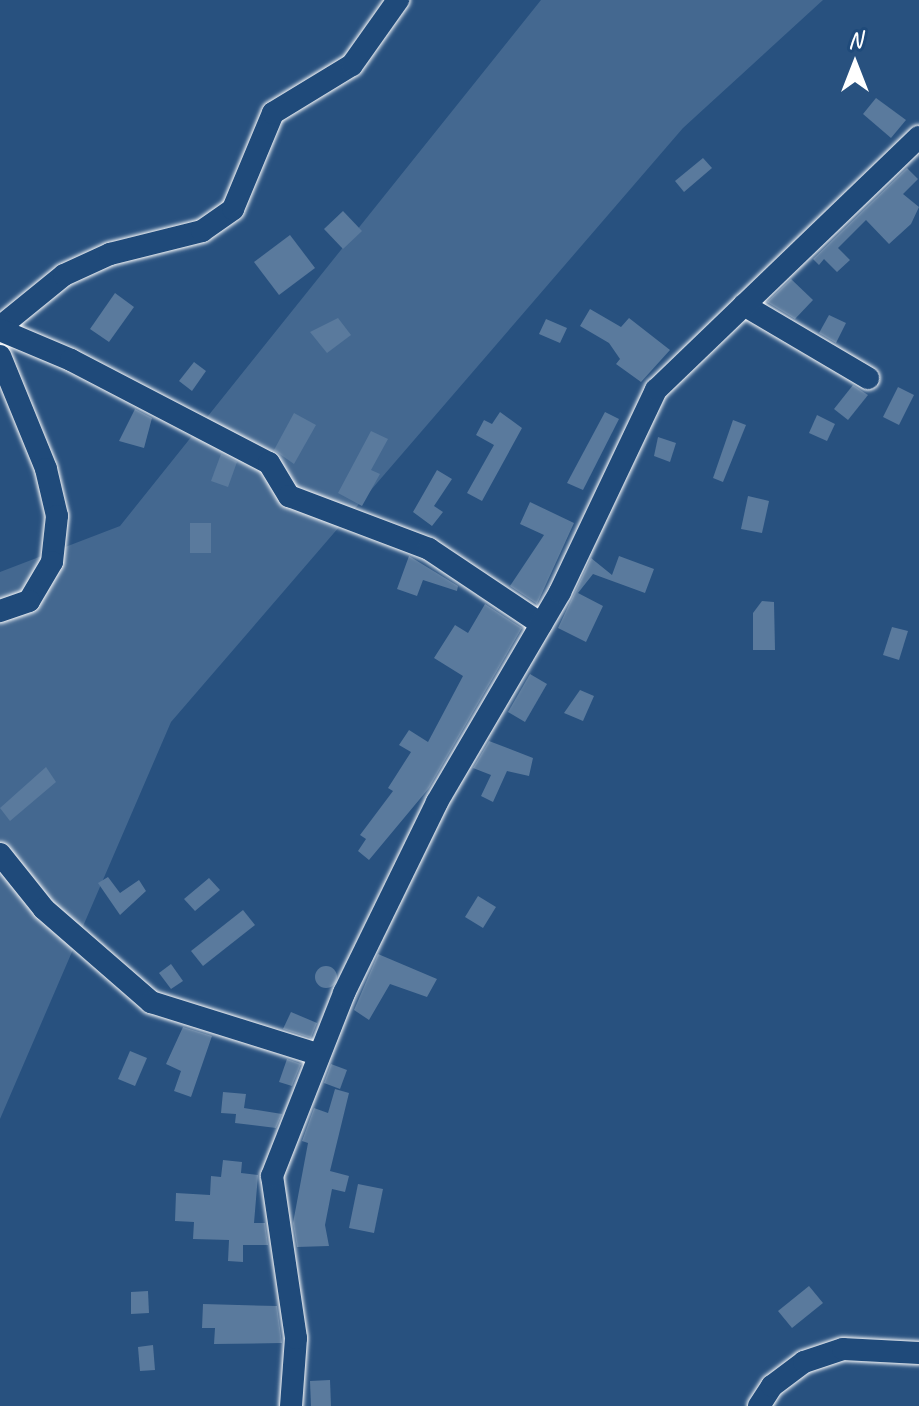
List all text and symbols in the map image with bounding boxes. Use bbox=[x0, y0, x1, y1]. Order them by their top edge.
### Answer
north arrow bbox=[815, 24, 895, 104]
text: N bbox=[848, 26, 862, 54]

